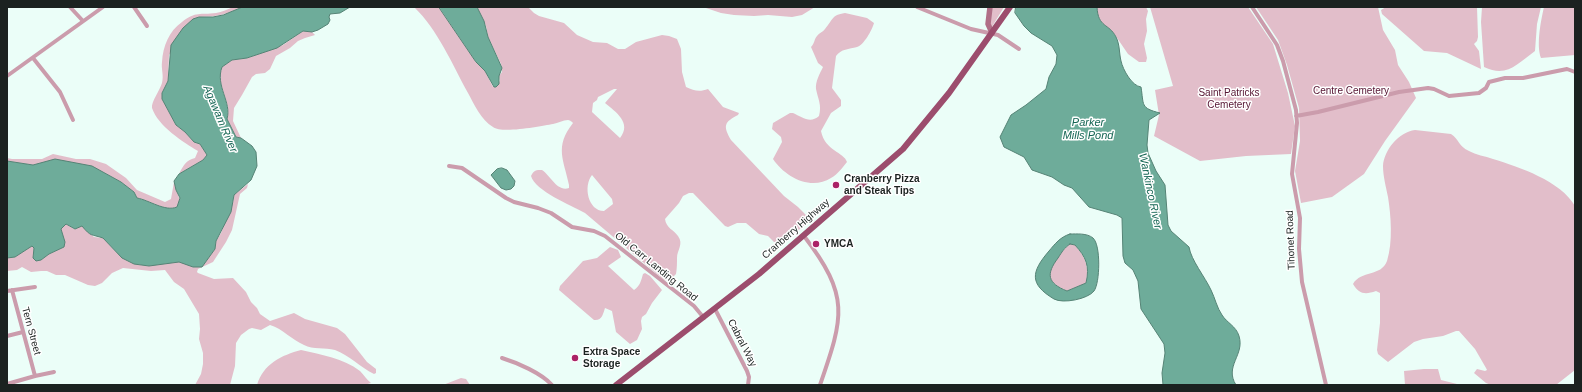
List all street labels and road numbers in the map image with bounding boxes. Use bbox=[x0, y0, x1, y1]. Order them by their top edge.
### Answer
street label: Cranberry Highway bbox=[760, 196, 832, 262]
street label: Tihonet Road bbox=[1284, 210, 1298, 270]
street label: Old Carr Landing Road bbox=[612, 230, 700, 304]
street label: Tern Street bbox=[19, 306, 43, 356]
street label: Cabral Way bbox=[725, 317, 759, 369]

